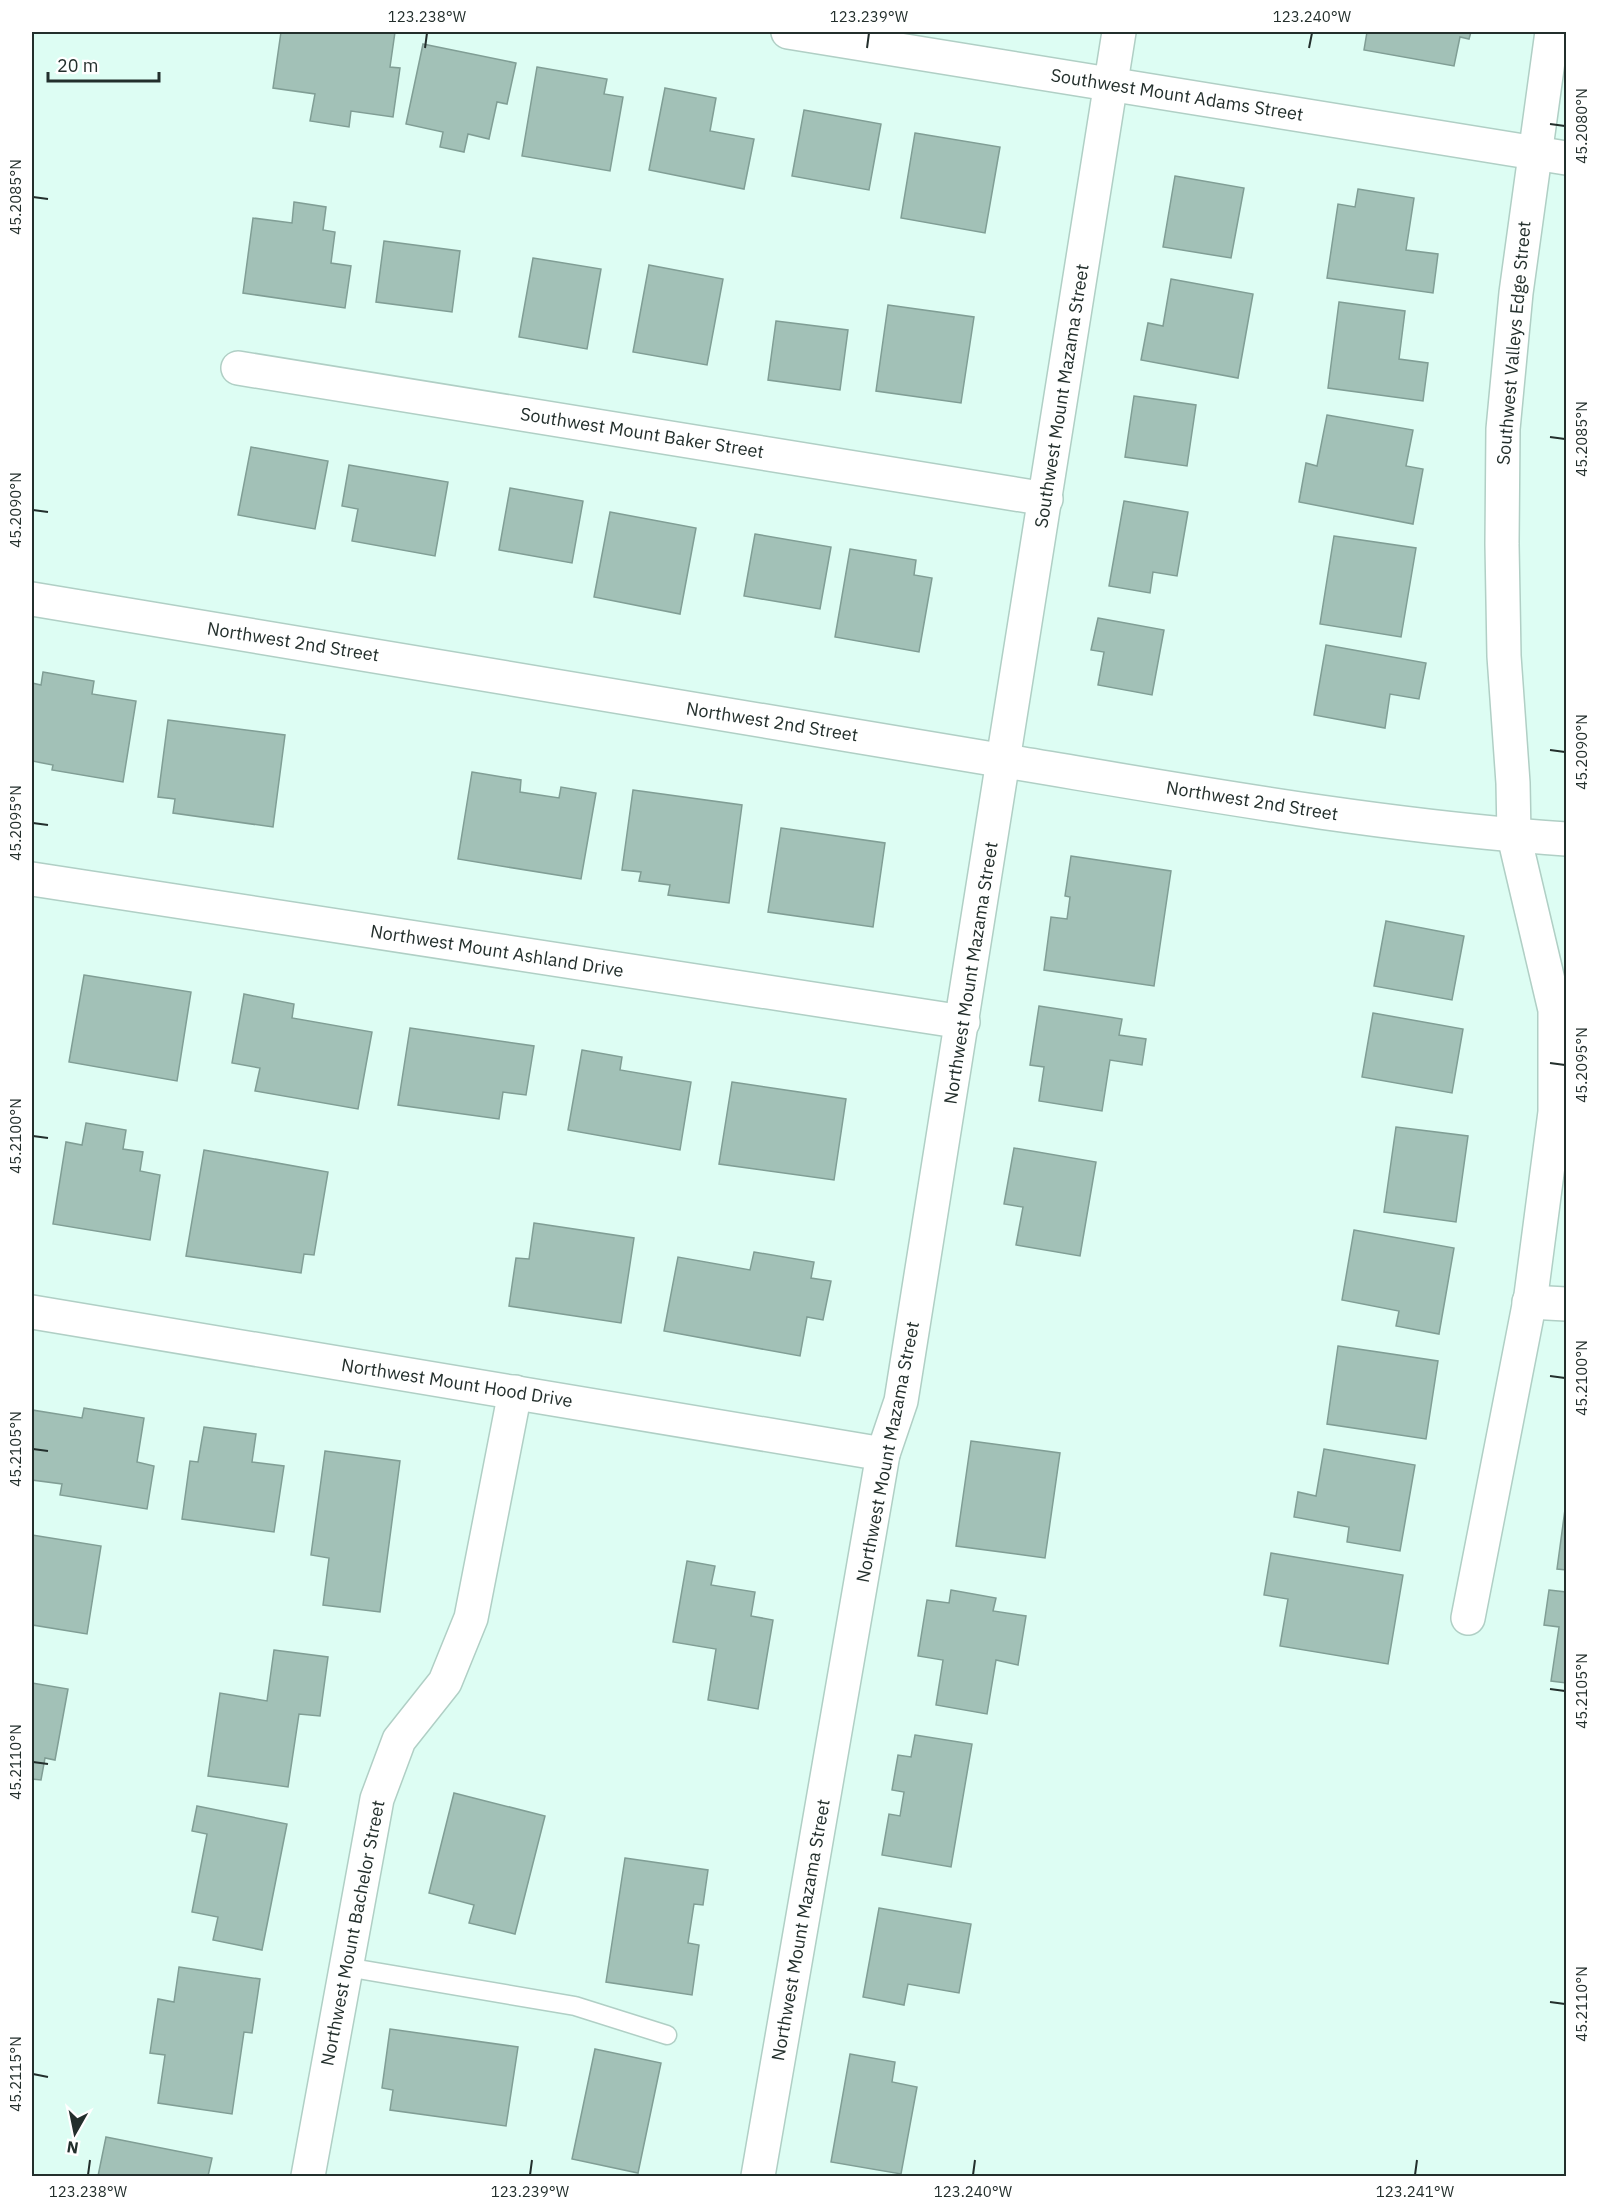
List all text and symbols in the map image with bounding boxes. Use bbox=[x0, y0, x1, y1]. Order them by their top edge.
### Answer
text: 123.238°W bbox=[388, 7, 467, 26]
text: 123.239°W bbox=[830, 7, 909, 26]
text: 123.240°W bbox=[1273, 7, 1352, 26]
scale bar bbox=[48, 45, 159, 83]
text: 20 m bbox=[57, 54, 99, 77]
street label: Southwest Mount Adams Street bbox=[1049, 63, 1305, 126]
text: 45.2080°N bbox=[1572, 88, 1591, 164]
text: 45.2085°N bbox=[6, 159, 25, 235]
street label: Southwest Valleys Edge Street bbox=[1491, 220, 1536, 466]
street label: Southwest Mount Mazama Street bbox=[1029, 262, 1094, 530]
text: 45.2085°N bbox=[1572, 401, 1591, 477]
street label: Southwest Mount Baker Street bbox=[519, 402, 766, 463]
text: 45.2090°N bbox=[6, 472, 25, 548]
street label: Northwest 2nd Street bbox=[205, 617, 381, 666]
street label: Northwest 2nd Street bbox=[684, 697, 860, 746]
text: 45.2090°N bbox=[1572, 714, 1591, 790]
street label: Northwest 2nd Street bbox=[1164, 776, 1340, 825]
text: 45.2095°N bbox=[6, 785, 25, 861]
street label: Northwest Mount Mazama Street bbox=[938, 840, 1003, 1106]
street label: Northwest Mount Ashland Drive bbox=[369, 919, 626, 982]
text: 45.2095°N bbox=[1572, 1027, 1591, 1103]
text: 45.2100°N bbox=[6, 1098, 25, 1174]
street label: Northwest Mount Mazama Street bbox=[851, 1319, 924, 1584]
text: 45.2100°N bbox=[1572, 1340, 1591, 1416]
street label: Northwest Mount Hood Drive bbox=[340, 1353, 574, 1412]
text: 45.2105°N bbox=[6, 1411, 25, 1487]
text: 45.2105°N bbox=[1572, 1653, 1591, 1729]
text: 45.2110°N bbox=[6, 1724, 25, 1800]
street label: Northwest Mount Mazama Street bbox=[766, 1797, 835, 2063]
street label: Northwest Mount Bachelor Street bbox=[315, 1798, 390, 2068]
text: 45.2110°N bbox=[1572, 1966, 1591, 2042]
text: 45.2115°N bbox=[6, 2036, 25, 2112]
north arrow bbox=[45, 2103, 105, 2163]
text: N bbox=[65, 2137, 80, 2159]
text: 123.238°W bbox=[49, 2182, 128, 2201]
text: 123.239°W bbox=[491, 2182, 570, 2201]
text: 123.240°W bbox=[934, 2182, 1013, 2201]
text: 123.241°W bbox=[1376, 2182, 1455, 2201]

